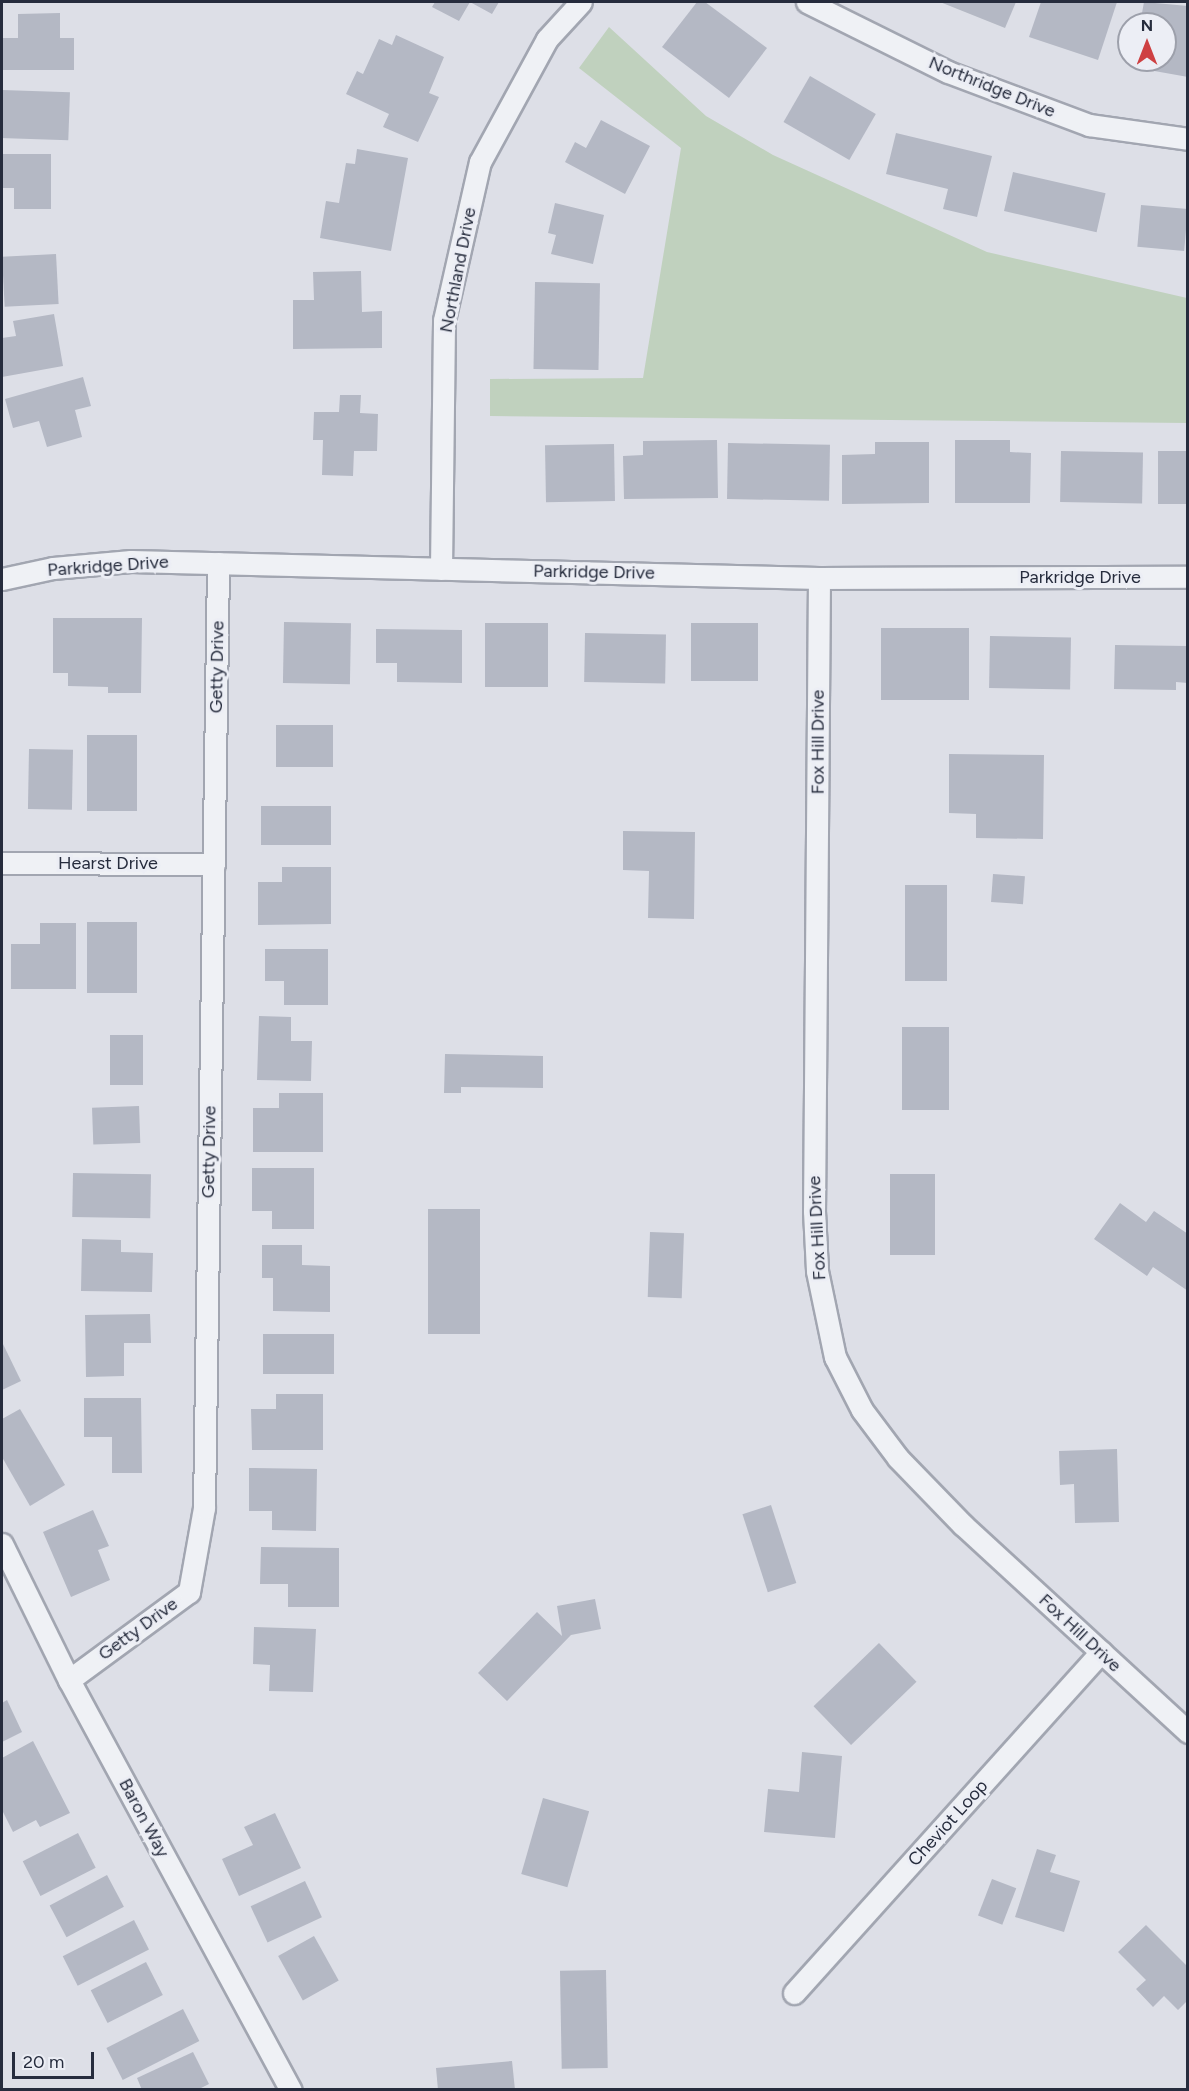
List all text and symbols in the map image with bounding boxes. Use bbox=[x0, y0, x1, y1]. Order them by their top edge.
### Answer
north arrow bbox=[1117, 12, 1177, 72]
text: N bbox=[1141, 16, 1153, 35]
street label: Northridge Drive bbox=[926, 52, 1058, 122]
street label: Northland Drive bbox=[435, 206, 481, 334]
street label: Parkridge Drive bbox=[47, 551, 169, 581]
street label: Parkridge Drive bbox=[533, 560, 655, 584]
street label: Parkridge Drive bbox=[1019, 566, 1141, 588]
street label: Getty Drive bbox=[205, 620, 229, 714]
street label: Fox Hill Drive bbox=[807, 690, 829, 794]
street label: Hearst Drive bbox=[58, 852, 158, 874]
street label: Getty Drive bbox=[197, 1105, 221, 1199]
street label: Fox Hill Drive bbox=[803, 1175, 831, 1281]
street label: Fox Hill Drive bbox=[1034, 1589, 1126, 1677]
street label: Getty Drive bbox=[94, 1593, 182, 1665]
street label: Baron Way bbox=[114, 1775, 174, 1861]
street label: Cheviot Loop bbox=[904, 1775, 992, 1871]
scale bar bbox=[15, 2040, 98, 2078]
text: 20 m bbox=[23, 2051, 64, 2073]

